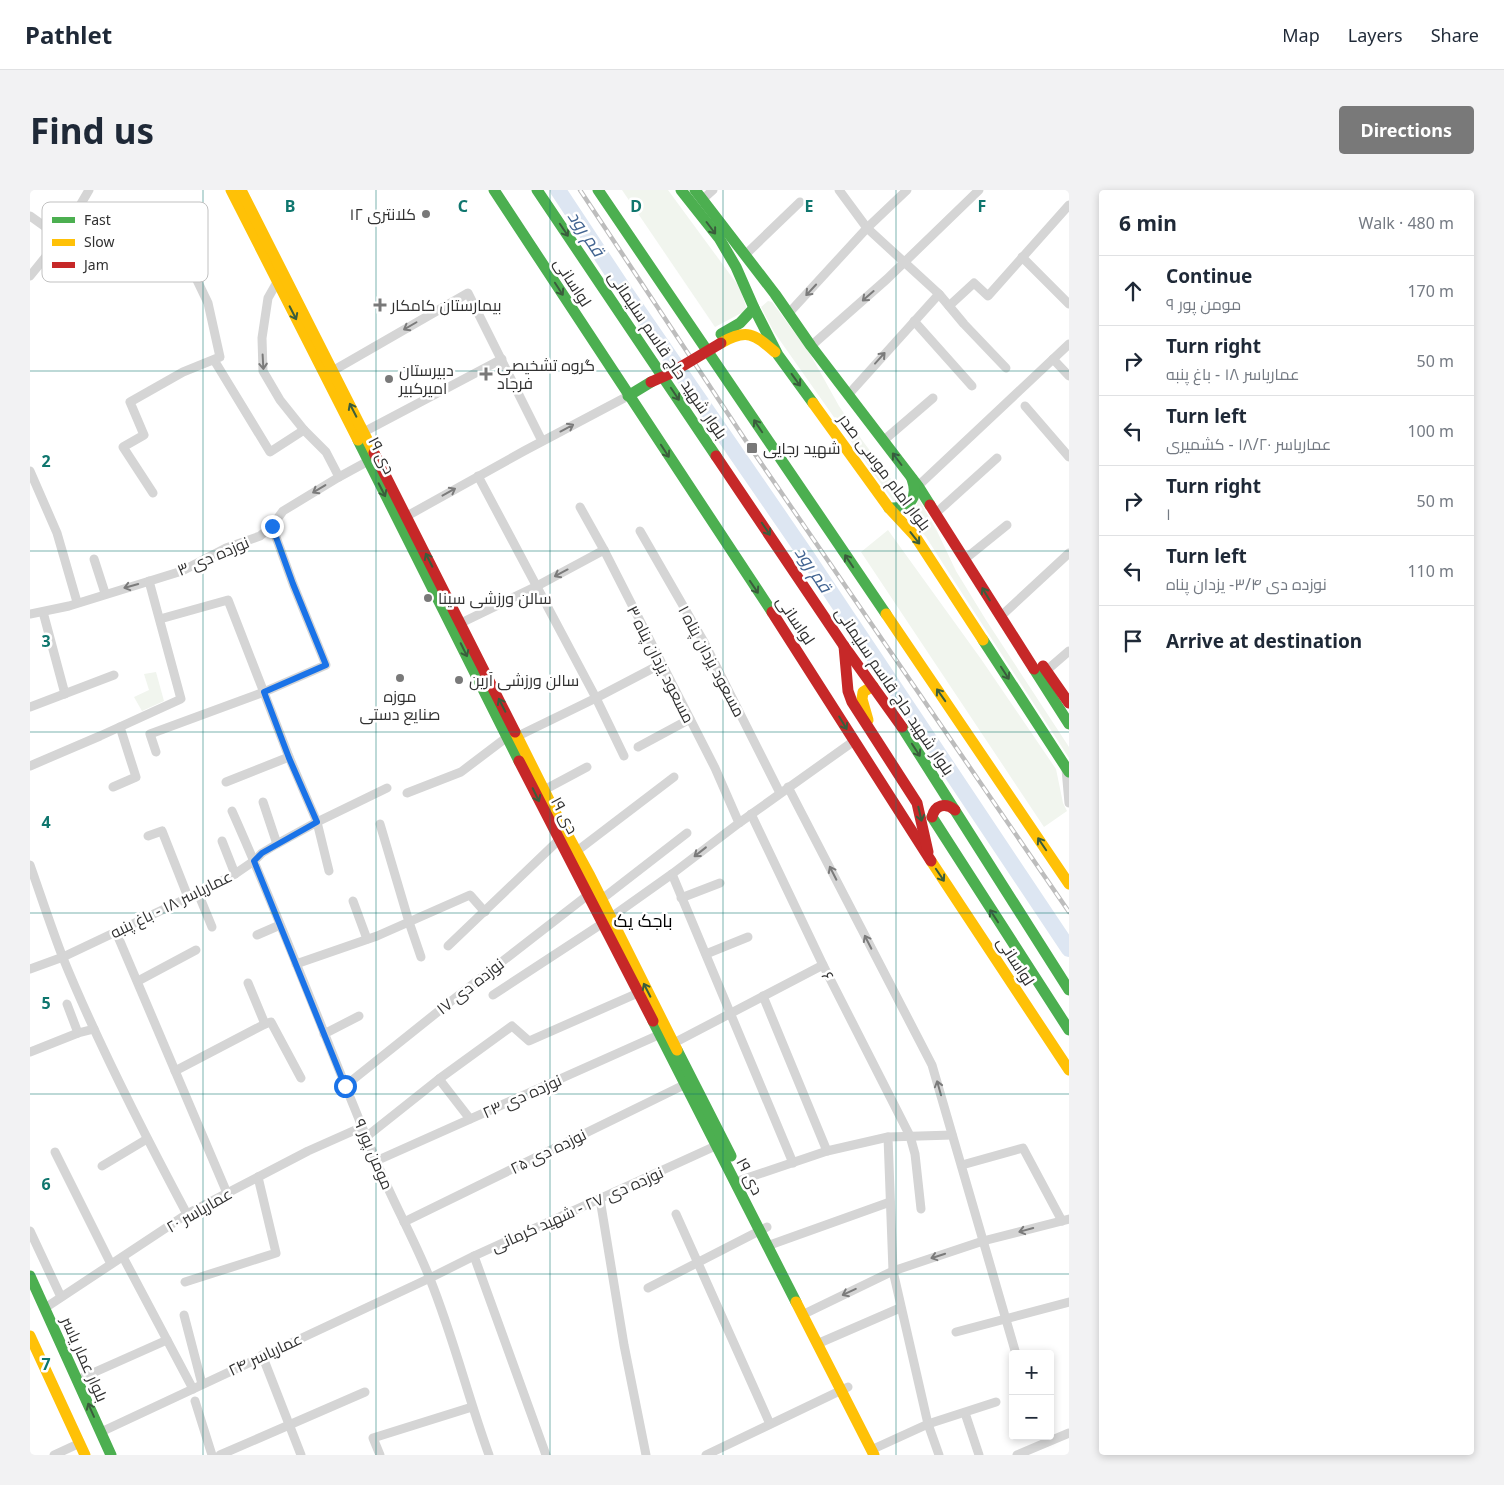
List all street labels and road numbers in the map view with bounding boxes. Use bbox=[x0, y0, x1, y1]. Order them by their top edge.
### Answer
street label: لواسانی bbox=[549, 253, 597, 311]
street label: بلوار شهید حاج قاسم سلیمانی bbox=[603, 267, 733, 444]
street label: بلوار امام موسی صدر bbox=[832, 408, 936, 536]
street label: ۱۹ دی bbox=[363, 432, 401, 478]
street label: نوزده دی ۳ bbox=[174, 531, 252, 581]
street label: لواسانی bbox=[772, 591, 820, 649]
street label: ۳ مسعود یزدان پناه bbox=[621, 601, 700, 727]
street label: ۱ مسعود یزدان پناه bbox=[672, 601, 751, 721]
street label: بلوار شهید حاج قاسم سلیمانی bbox=[830, 603, 960, 780]
street label: ۱۹ دی bbox=[546, 792, 584, 838]
street label: عماریاسر ۱۸ - باغ پنبه bbox=[106, 865, 236, 944]
street label: لواسانی bbox=[992, 932, 1040, 990]
street label: نوزده دی ۱۷ bbox=[432, 953, 508, 1019]
street label: ۶ bbox=[816, 968, 840, 984]
street label: نوزده دی ۲۳ bbox=[479, 1069, 565, 1123]
street label: مومن پور ۹ bbox=[348, 1115, 399, 1193]
street label: نوزده دی ۲۵ bbox=[506, 1123, 590, 1179]
street label: ۱۹ دی bbox=[731, 1153, 769, 1199]
street label: نوزده دی ۲۷ - شهید کرمانی bbox=[487, 1161, 667, 1257]
street label: عماریاسر ۲۰ bbox=[162, 1182, 236, 1238]
street label: بلوار عمار یاسر bbox=[56, 1312, 114, 1405]
street label: عماریاسر ۲۴ bbox=[224, 1327, 306, 1381]

